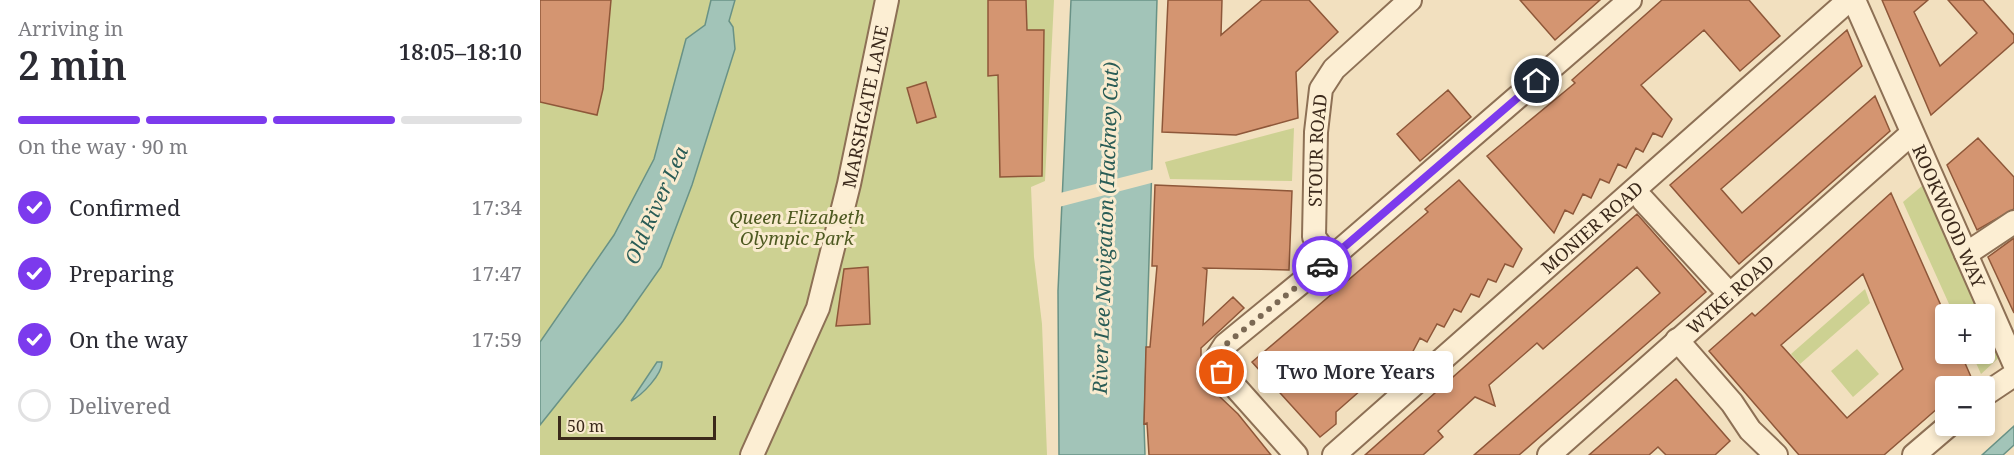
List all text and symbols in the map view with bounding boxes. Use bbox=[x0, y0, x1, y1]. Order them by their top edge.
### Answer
text: Arriving in bbox=[18, 15, 123, 42]
street label: MARSHGATE LANE bbox=[836, 23, 894, 190]
text: 18:05–18:10 bbox=[399, 36, 522, 66]
text: 2 min bbox=[18, 38, 127, 91]
pin bbox=[1511, 55, 1562, 106]
water label: River Lee Navigation (Hackney Cut) bbox=[1086, 61, 1124, 396]
icon: home bbox=[1520, 64, 1553, 97]
street label: STOUR ROAD bbox=[1303, 93, 1332, 207]
text: On the way · 90 m bbox=[18, 133, 188, 160]
street label: ROOKWOOD WAY bbox=[1907, 141, 1992, 292]
water label: Old River Lea bbox=[618, 142, 694, 268]
street label: MONIER ROAD bbox=[1536, 176, 1648, 279]
icon: check bbox=[18, 191, 51, 224]
text: Confirmed bbox=[69, 192, 180, 222]
text: 17:34 bbox=[472, 194, 522, 221]
park label: Queen Elizabeth Olympic Park bbox=[729, 205, 865, 250]
courier bbox=[1292, 236, 1352, 296]
street label: WYKE ROAD bbox=[1681, 249, 1779, 340]
icon: car bbox=[1306, 250, 1339, 283]
icon: check bbox=[18, 257, 51, 290]
text: Preparing bbox=[69, 258, 174, 288]
text: 17:47 bbox=[472, 260, 522, 287]
map controls bbox=[1935, 304, 1995, 436]
button: + bbox=[1935, 304, 1995, 364]
icon: check bbox=[18, 323, 51, 356]
text: On the way bbox=[69, 324, 188, 354]
text: 17:59 bbox=[472, 326, 522, 353]
pin bbox=[1196, 346, 1247, 397]
callout: Two More Years bbox=[1258, 351, 1453, 393]
icon: bag bbox=[1205, 355, 1238, 388]
text: Two More Years bbox=[1276, 358, 1435, 385]
button: − bbox=[1935, 376, 1995, 436]
text: Delivered bbox=[69, 390, 171, 420]
scale bar bbox=[558, 413, 716, 440]
text: 50 m bbox=[567, 415, 604, 437]

